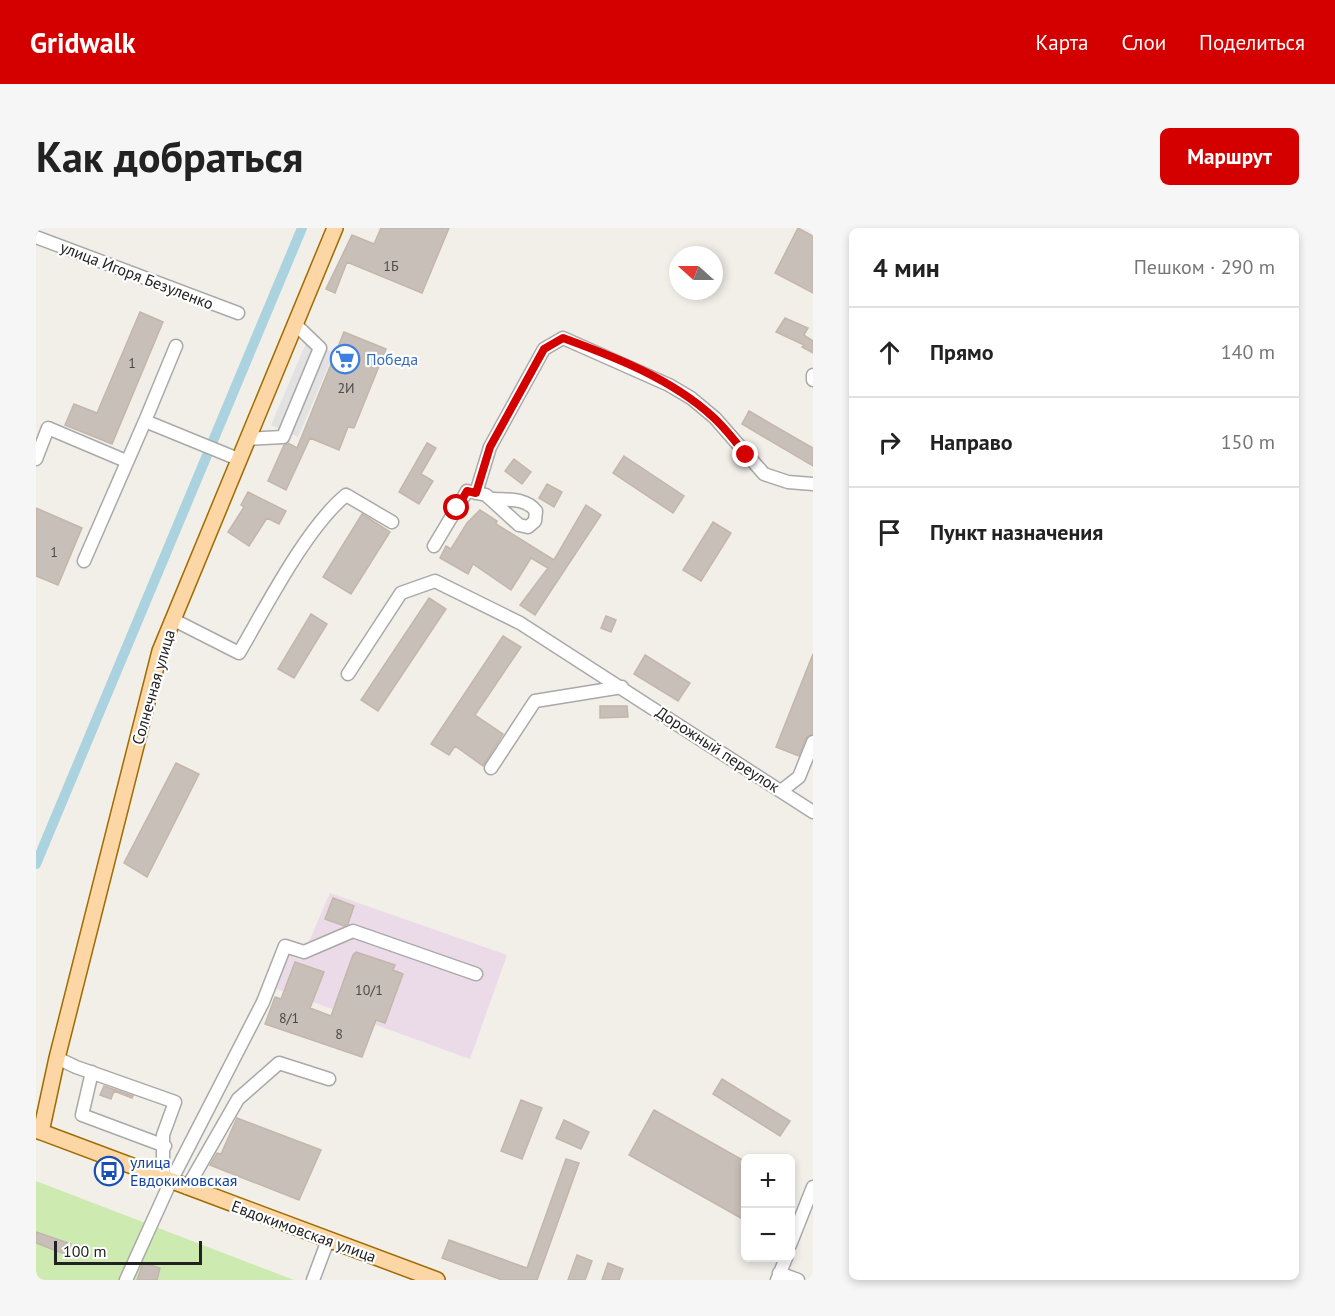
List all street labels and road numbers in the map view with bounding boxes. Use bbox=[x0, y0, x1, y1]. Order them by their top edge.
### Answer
street label: улица Игоря Безуленко bbox=[57, 237, 217, 313]
street label: Солнечная улица bbox=[127, 627, 179, 747]
street label: Дорожный переулок bbox=[652, 702, 784, 797]
street label: Евдокимовская улица bbox=[229, 1196, 379, 1266]

